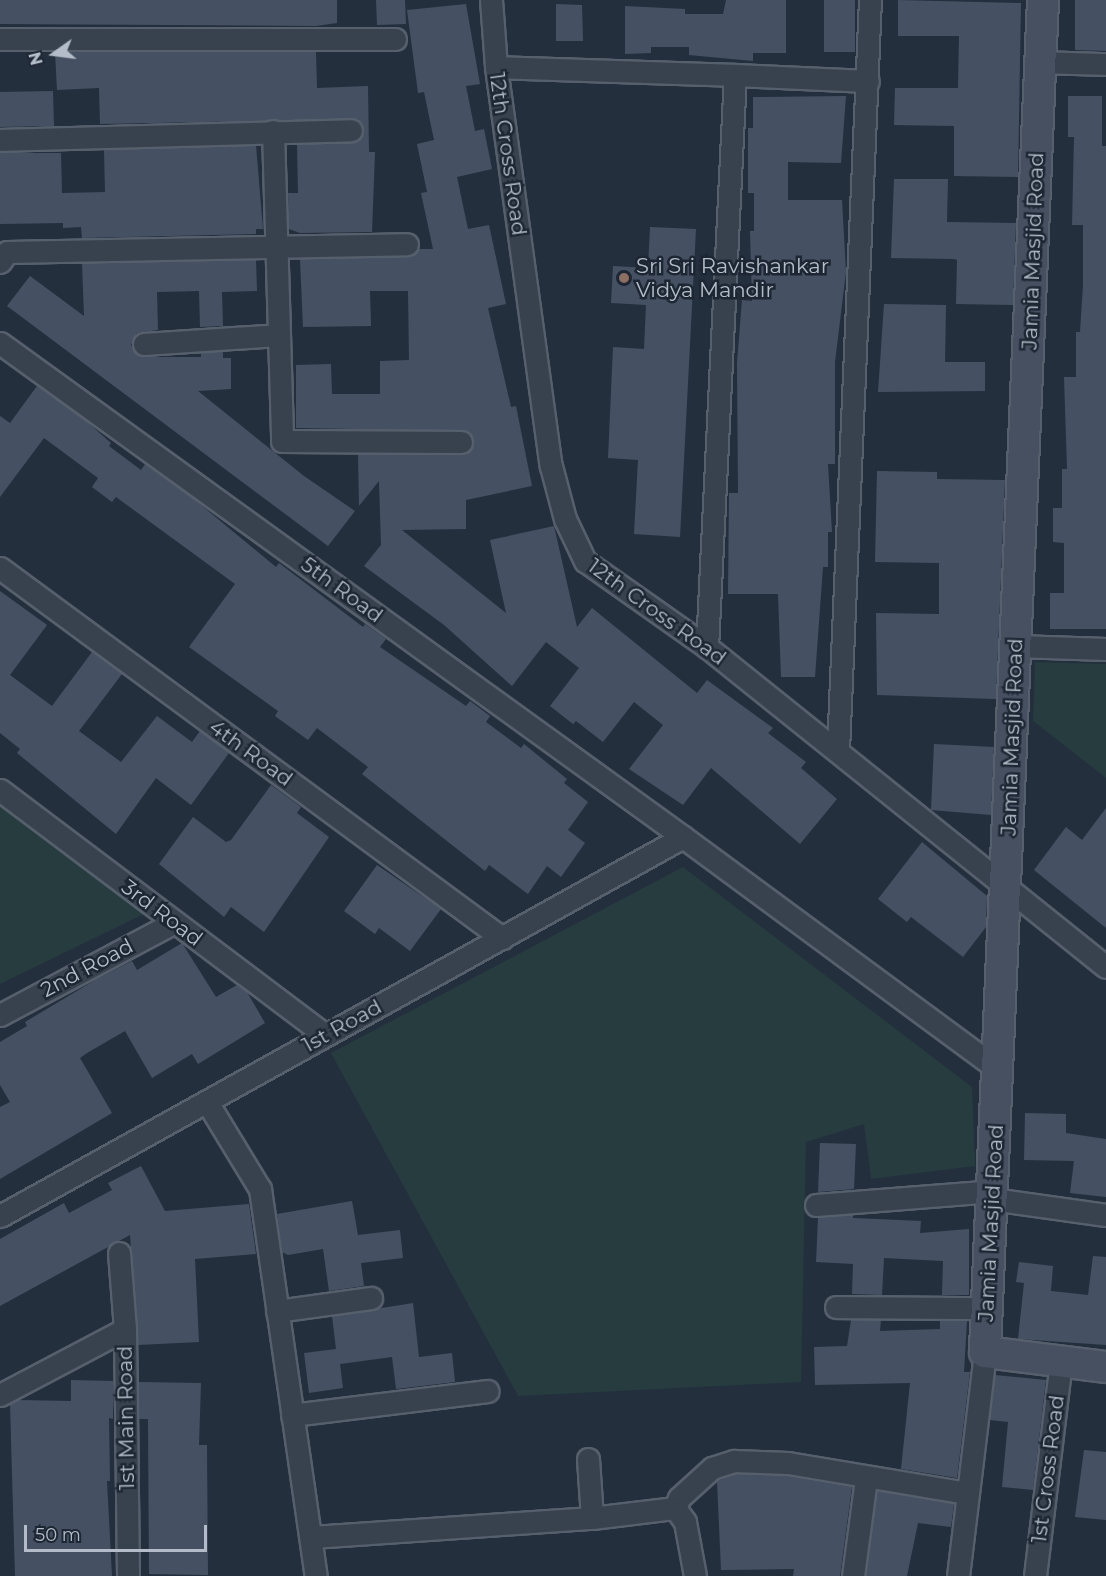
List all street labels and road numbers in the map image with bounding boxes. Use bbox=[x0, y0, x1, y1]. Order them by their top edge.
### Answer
street label: 12th Cross Road bbox=[484, 71, 532, 237]
street label: Jamia Masjid Road bbox=[1017, 152, 1049, 350]
street label: 5th Road bbox=[296, 552, 388, 628]
street label: 12th Cross Road bbox=[583, 553, 731, 671]
street label: Jamia Masjid Road bbox=[996, 638, 1028, 836]
street label: 4th Road bbox=[204, 714, 298, 792]
street label: 3rd Road bbox=[117, 874, 207, 952]
street label: 2nd Road bbox=[37, 933, 137, 1003]
street label: 1st Road bbox=[298, 994, 386, 1058]
street label: Jamia Masjid Road bbox=[973, 1124, 1009, 1322]
street label: 1st Main Road bbox=[112, 1346, 140, 1490]
street label: 1st Cross Road bbox=[1026, 1394, 1070, 1544]

